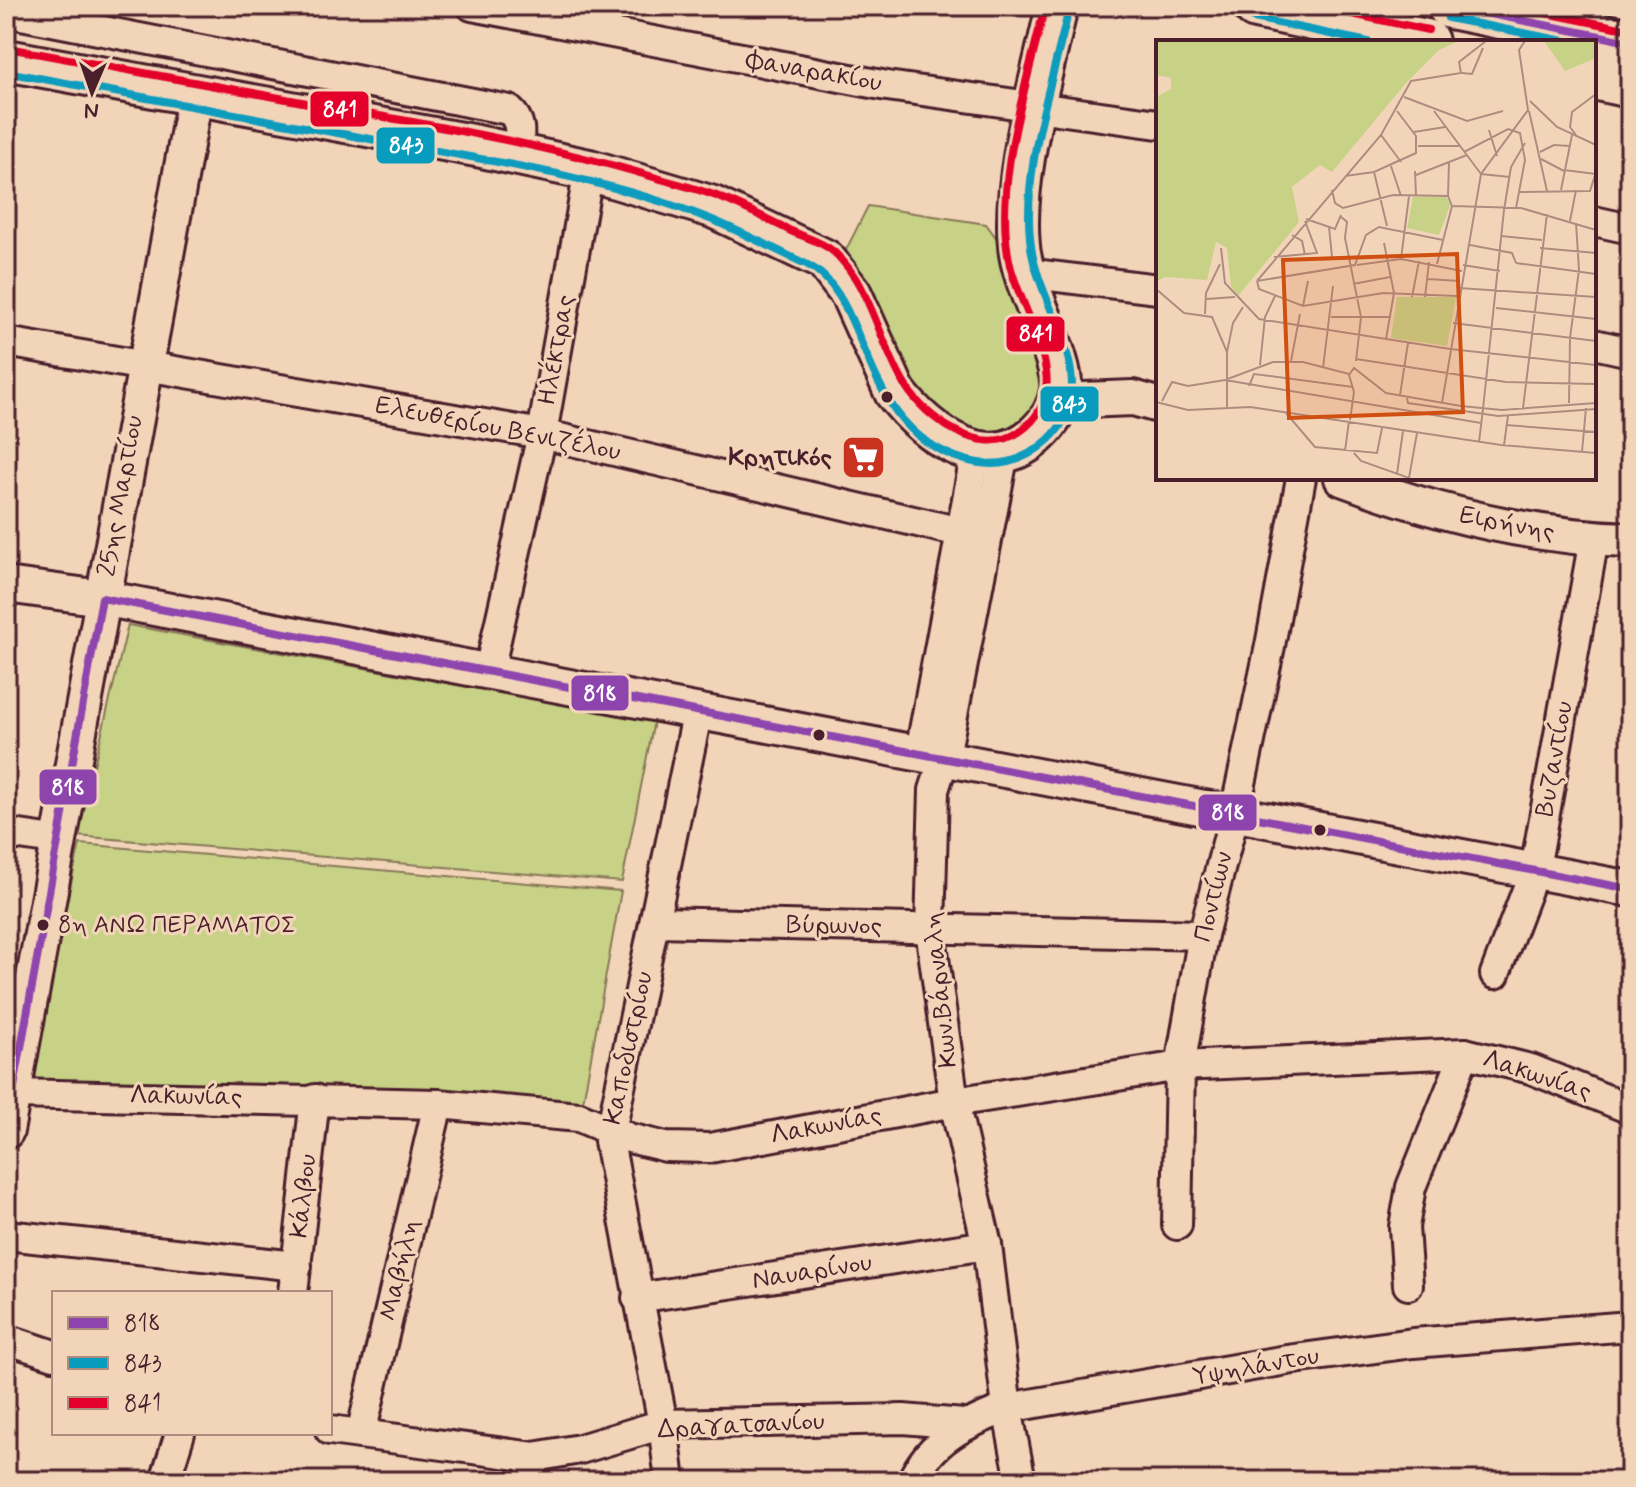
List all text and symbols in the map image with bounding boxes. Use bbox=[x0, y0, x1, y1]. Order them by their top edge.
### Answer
inset map bbox=[1156, 40, 1596, 480]
street label: Φαναρακίου bbox=[743, 43, 884, 101]
north arrow bbox=[52, 52, 132, 132]
line badge: 841 bbox=[309, 90, 370, 128]
text: N bbox=[84, 96, 99, 124]
text: 841 bbox=[323, 97, 357, 125]
line badge: 843 bbox=[375, 126, 436, 165]
text: 843 bbox=[389, 133, 423, 161]
street label: Ηλέκτρας bbox=[531, 292, 583, 408]
line badge: 841 bbox=[1005, 315, 1066, 353]
text: 841 bbox=[1019, 321, 1053, 349]
line badge: 843 bbox=[1039, 385, 1100, 423]
street label: Ελευθερίου Βενιζέλου bbox=[372, 389, 624, 469]
unlabelled marker bbox=[879, 389, 895, 405]
text: 843 bbox=[1052, 392, 1086, 420]
street label: 25ης Μαρτίου bbox=[90, 413, 152, 579]
supermarket icon: Κρητικός bbox=[839, 434, 887, 482]
place label: Κρητικός bbox=[728, 441, 832, 475]
street label: Ειρήνης bbox=[1457, 498, 1557, 550]
line badge: 818 bbox=[570, 674, 630, 712]
text: 818 bbox=[583, 681, 617, 709]
street label: Βυζαντίου bbox=[1528, 699, 1582, 819]
unlabelled marker bbox=[811, 727, 827, 743]
line badge: 818 bbox=[38, 768, 98, 806]
text: 818 bbox=[51, 775, 85, 803]
line badge: 818 bbox=[1197, 793, 1258, 832]
text: 818 bbox=[1211, 800, 1245, 828]
unlabelled marker bbox=[1312, 822, 1328, 838]
street label: Ποντίων bbox=[1186, 848, 1242, 946]
street label: Βύρωνος bbox=[786, 908, 882, 944]
place label: 8η ΑΝΩ ΠΕΡΑΜΑΤΟΣ bbox=[58, 910, 296, 941]
street label: Κων.Βάρναλη bbox=[916, 910, 966, 1070]
marker: 8η ΑΝΩ ΠΕΡΑΜΑΤΟΣ bbox=[35, 917, 51, 933]
street label: Καποδιστρίου bbox=[596, 968, 662, 1128]
street label: Λακωνίας bbox=[1478, 1042, 1596, 1110]
street label: Λακωνίας bbox=[129, 1079, 243, 1115]
street label: Λακωνίας bbox=[768, 1099, 884, 1153]
street label: Κάλβου bbox=[283, 1152, 325, 1240]
street label: Μαβήλη bbox=[372, 1216, 428, 1324]
street label: Ναυαρίνου bbox=[750, 1246, 874, 1298]
legend bbox=[52, 1291, 332, 1435]
text: 818 bbox=[124, 1309, 161, 1340]
street label: Υψηλάντου bbox=[1190, 1339, 1322, 1395]
text: 843 bbox=[124, 1349, 162, 1380]
text: 841 bbox=[124, 1389, 161, 1420]
street label: Δραγατσανίου bbox=[656, 1405, 826, 1447]

